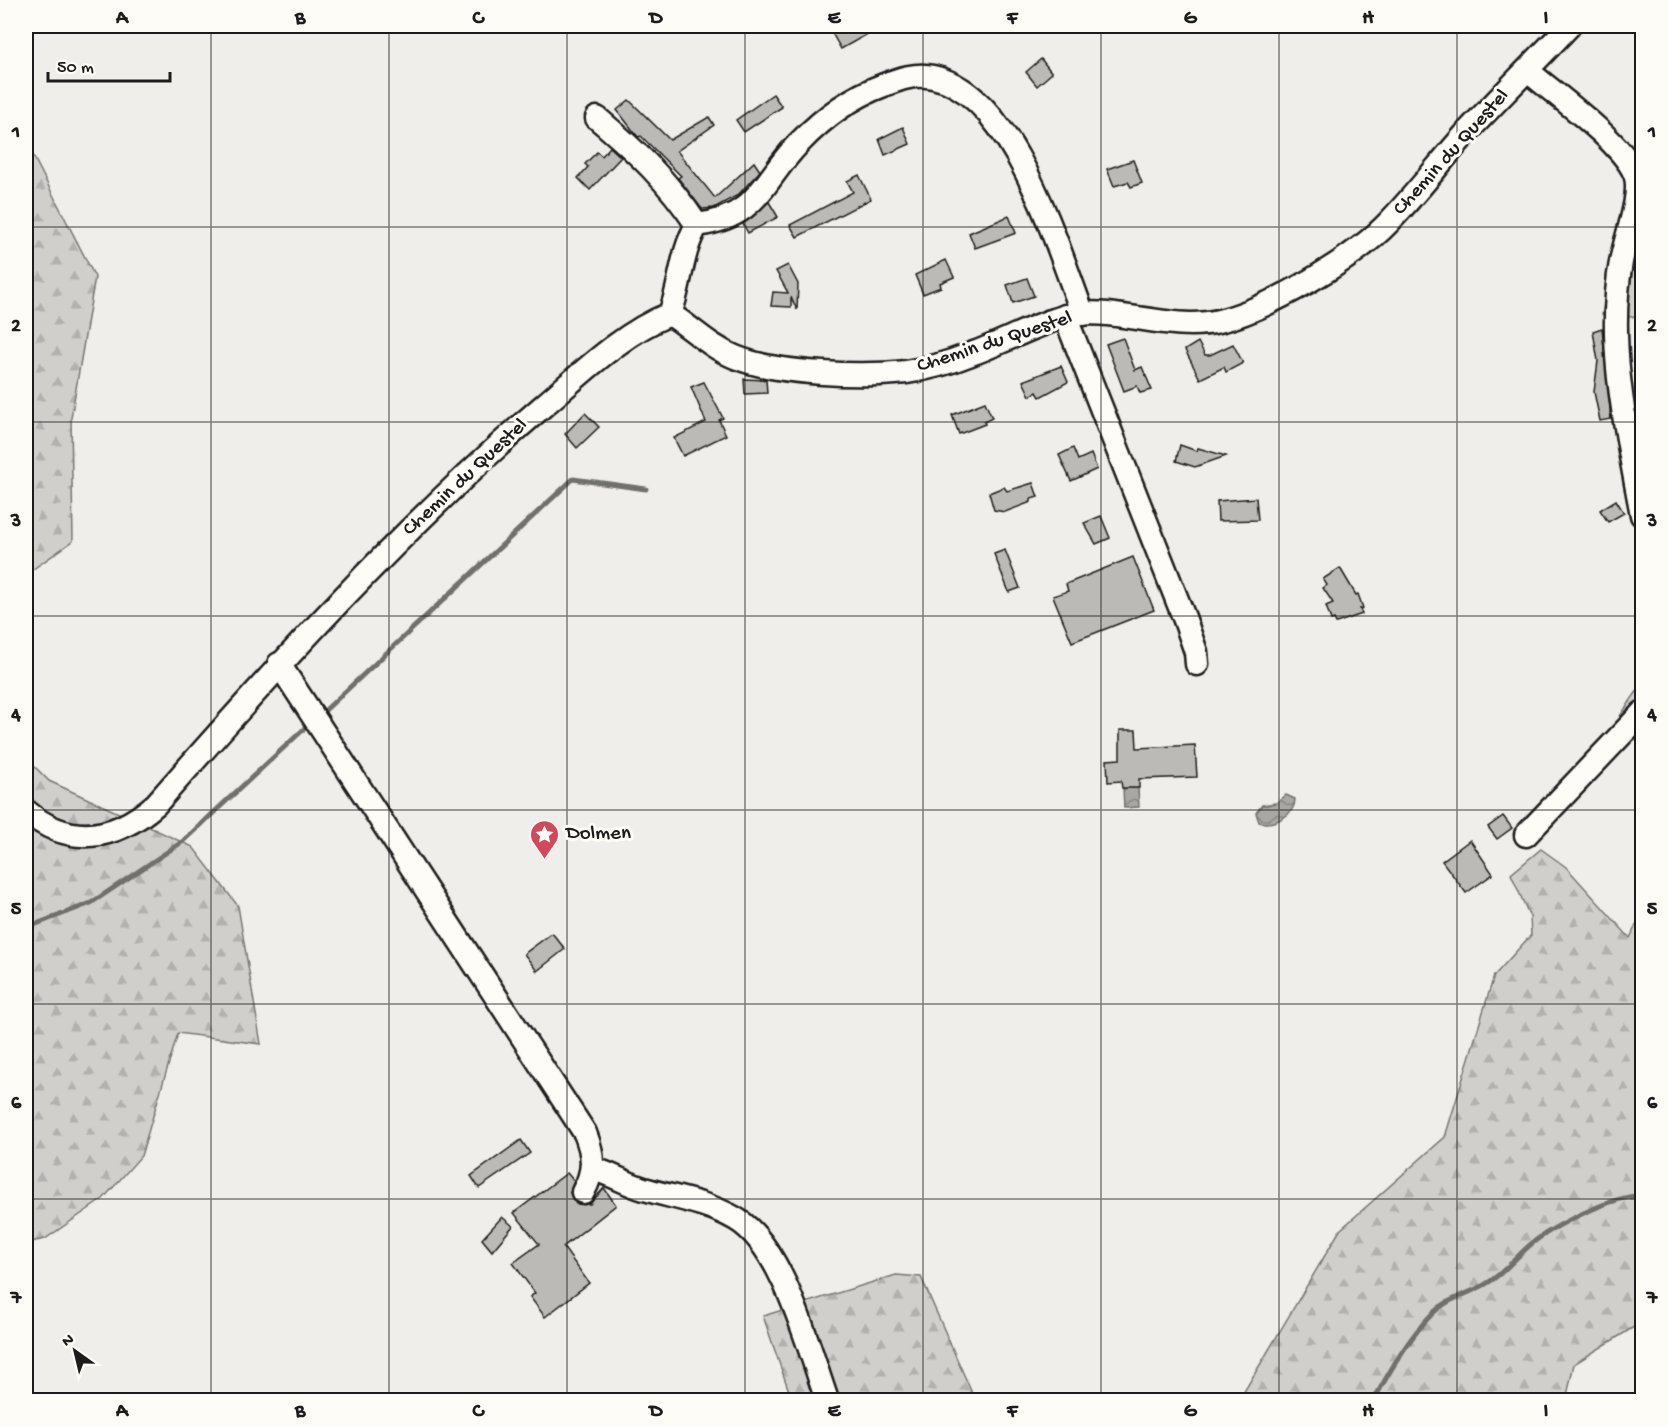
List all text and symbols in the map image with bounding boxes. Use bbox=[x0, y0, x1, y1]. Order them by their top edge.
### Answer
text: A bbox=[115, 8, 130, 31]
text: B bbox=[294, 8, 306, 31]
text: C bbox=[472, 8, 486, 31]
text: D bbox=[647, 8, 663, 31]
text: E bbox=[828, 8, 842, 31]
text: F bbox=[1006, 8, 1019, 31]
text: G bbox=[1184, 8, 1198, 31]
text: H bbox=[1362, 8, 1374, 31]
text: I bbox=[1544, 8, 1549, 31]
scale bar bbox=[48, 45, 170, 83]
text: 50 m bbox=[57, 58, 94, 79]
street label: Chemin du Questel bbox=[1389, 85, 1515, 221]
text: 1 bbox=[11, 122, 20, 145]
text: 1 bbox=[1647, 122, 1656, 145]
street label: Chemin du Questel bbox=[914, 306, 1076, 380]
text: 2 bbox=[11, 316, 21, 339]
text: 2 bbox=[1647, 316, 1657, 339]
street label: Chemin du Questel bbox=[398, 414, 534, 542]
text: 3 bbox=[10, 511, 21, 534]
text: 3 bbox=[1646, 511, 1657, 534]
text: 4 bbox=[10, 705, 21, 728]
text: 4 bbox=[1646, 705, 1657, 728]
place icon: Dolmen bbox=[529, 818, 561, 860]
place label: Dolmen bbox=[564, 822, 631, 847]
text: 5 bbox=[11, 899, 22, 922]
text: 5 bbox=[1647, 899, 1658, 922]
text: 6 bbox=[11, 1093, 22, 1116]
text: 6 bbox=[1647, 1093, 1658, 1116]
text: 7 bbox=[10, 1288, 23, 1311]
text: 7 bbox=[1646, 1288, 1659, 1311]
north arrow bbox=[45, 1321, 105, 1381]
text: N bbox=[59, 1330, 79, 1352]
text: A bbox=[115, 1401, 130, 1424]
text: B bbox=[294, 1401, 306, 1424]
text: C bbox=[472, 1401, 486, 1424]
text: D bbox=[647, 1401, 663, 1424]
text: E bbox=[828, 1401, 842, 1424]
text: F bbox=[1006, 1401, 1019, 1424]
text: G bbox=[1184, 1401, 1198, 1424]
text: H bbox=[1362, 1401, 1374, 1424]
text: I bbox=[1544, 1401, 1549, 1424]

